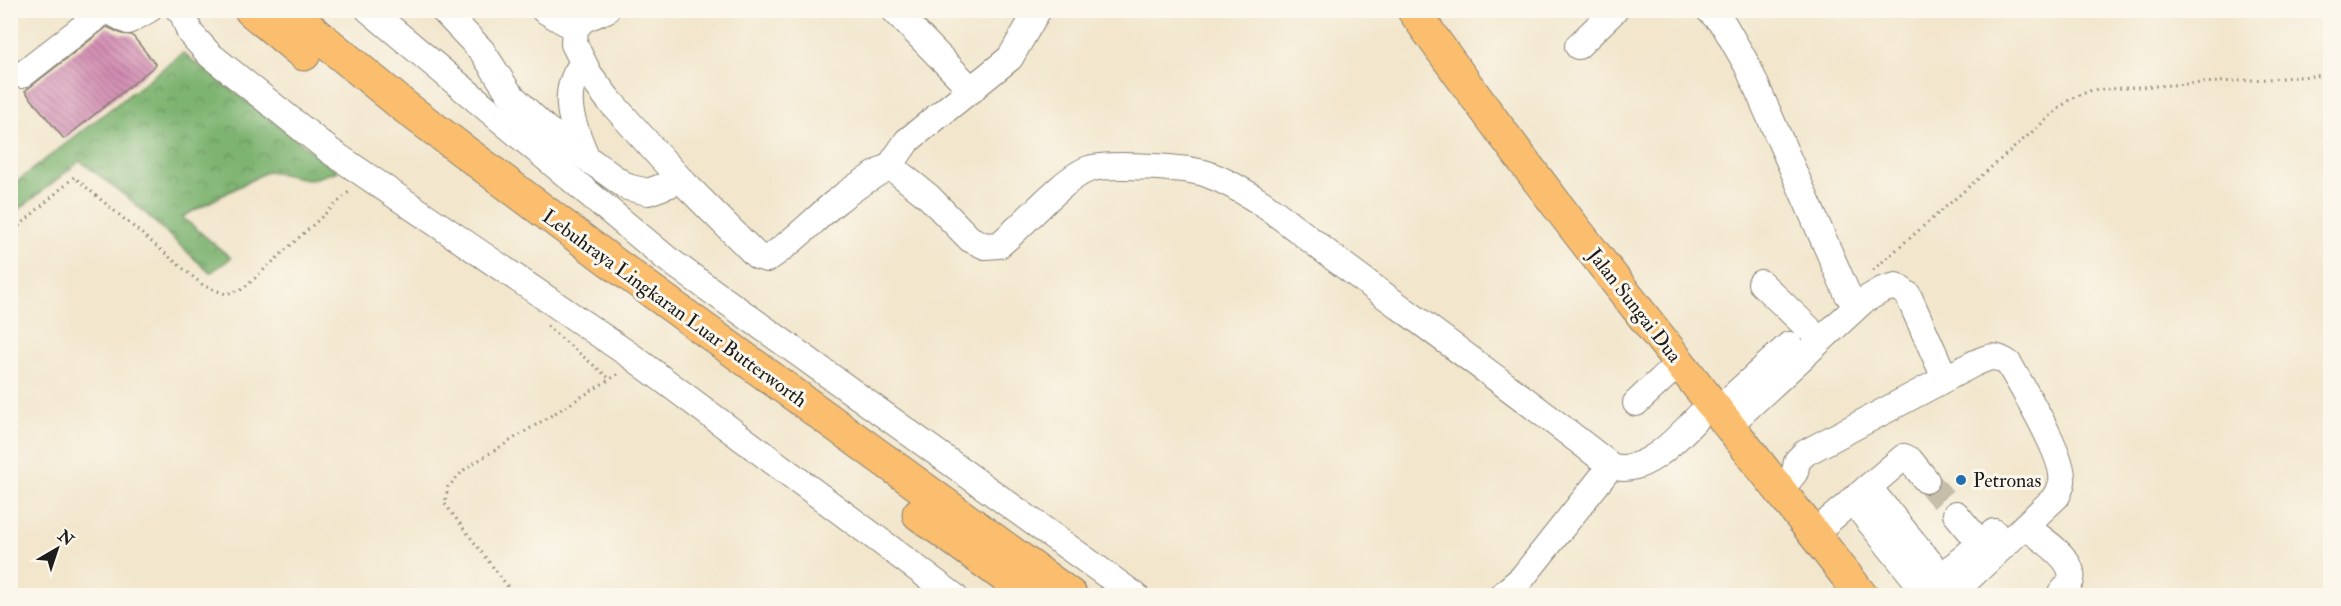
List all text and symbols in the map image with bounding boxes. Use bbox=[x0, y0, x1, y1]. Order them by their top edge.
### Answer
street label: Lebuhraya Lingkaran Luar Butterworth bbox=[538, 204, 812, 413]
street label: Jalan Sungai Dua bbox=[1582, 242, 1687, 368]
place label: Petronas bbox=[1973, 468, 2042, 493]
marker: Petronas bbox=[1954, 473, 1968, 487]
north arrow bbox=[27, 519, 87, 579]
text: N bbox=[53, 525, 78, 551]

